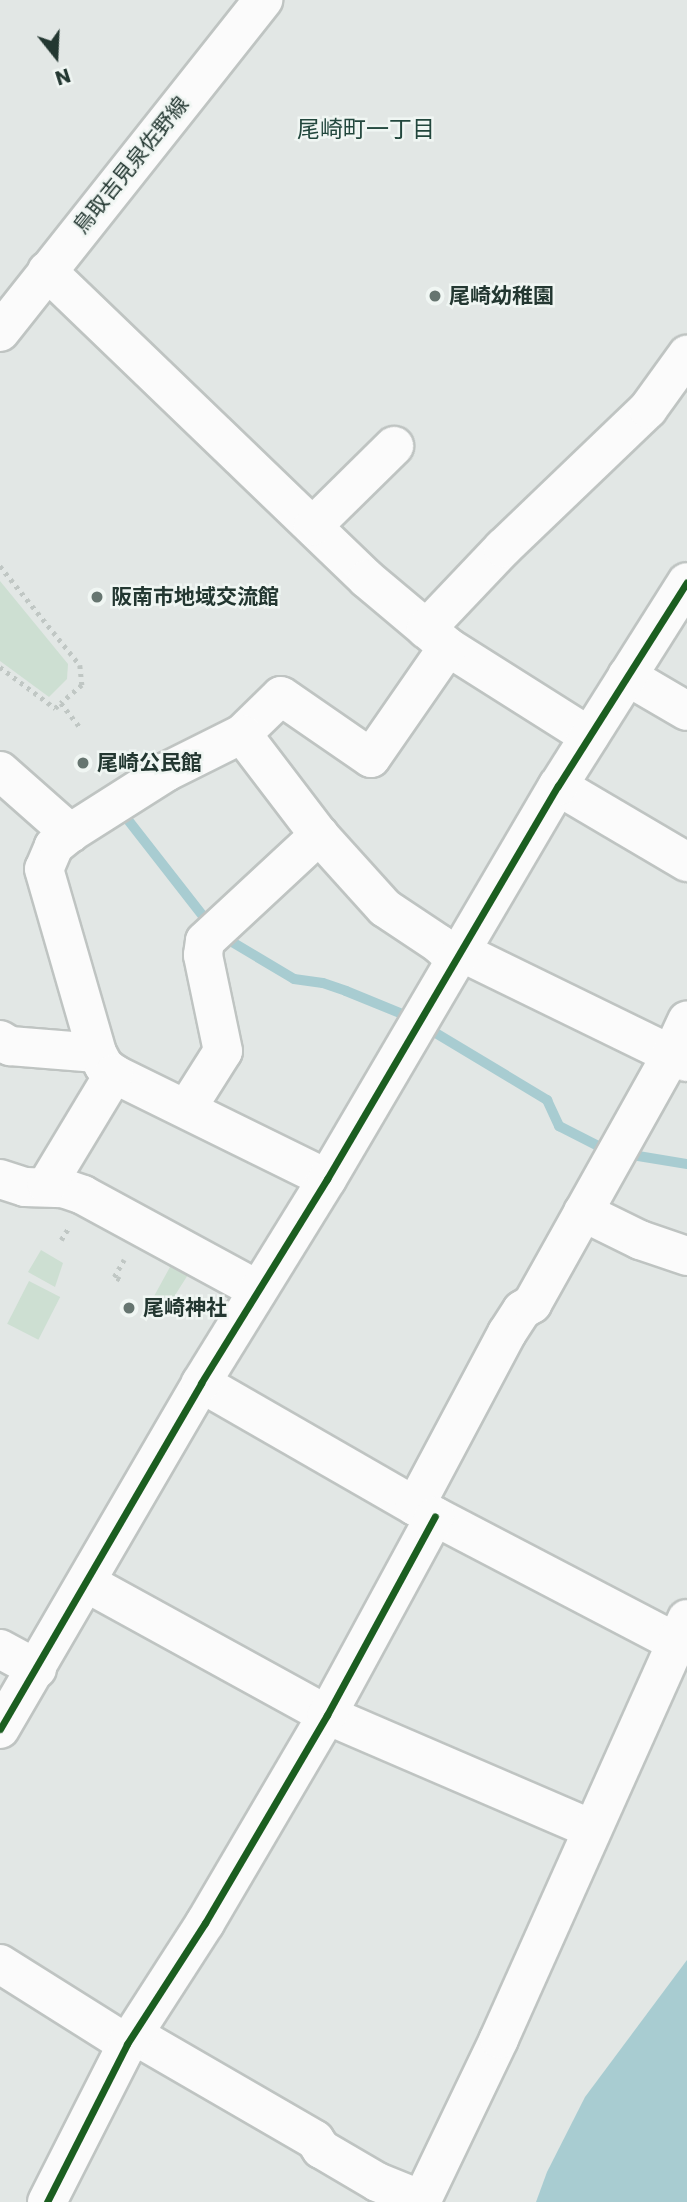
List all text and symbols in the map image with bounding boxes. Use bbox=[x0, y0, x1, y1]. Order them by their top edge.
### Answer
north arrow bbox=[21, 21, 91, 91]
text: N bbox=[52, 61, 74, 91]
street label: 鳥取吉見泉佐野線 bbox=[68, 92, 194, 238]
district label: 尾崎町一丁目 bbox=[297, 115, 435, 143]
place label: 尾崎幼稚園 bbox=[449, 283, 554, 309]
marker: 尾崎幼稚園 bbox=[427, 288, 443, 304]
place label: 阪南市地域交流館 bbox=[111, 584, 279, 610]
marker: 阪南市地域交流館 bbox=[89, 589, 105, 605]
place label: 尾崎公民館 bbox=[97, 750, 202, 776]
marker: 尾崎公民館 bbox=[75, 755, 91, 771]
place label: 尾崎神社 bbox=[143, 1295, 227, 1321]
marker: 尾崎神社 bbox=[121, 1300, 137, 1316]

